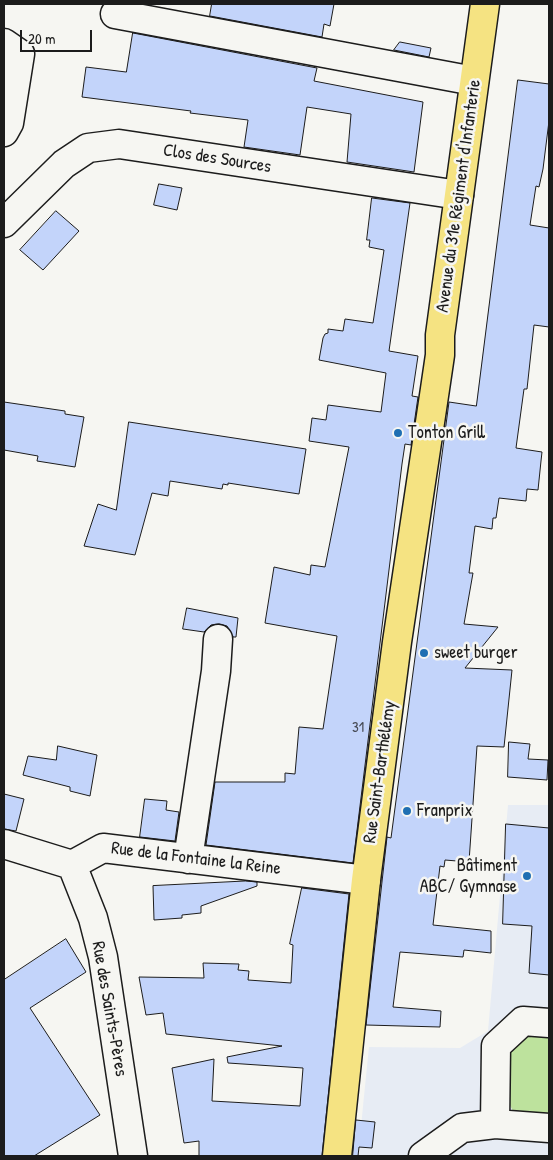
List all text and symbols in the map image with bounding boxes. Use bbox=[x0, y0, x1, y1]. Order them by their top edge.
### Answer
scale bar bbox=[22, 20, 95, 52]
text: 20 m bbox=[28, 28, 55, 49]
street label: Avenue du 31e Régiment d'Infanterie bbox=[432, 78, 486, 314]
street label: Clos des Sources bbox=[162, 140, 272, 178]
place label: Tonton Grill bbox=[408, 422, 485, 444]
marker: Tonton Grill bbox=[392, 427, 404, 439]
place label: sweet burger bbox=[434, 642, 518, 664]
marker: sweet burger bbox=[418, 647, 430, 659]
street label: Rue Saint-Barthélémy bbox=[359, 699, 401, 845]
house number: 31 bbox=[352, 719, 364, 737]
place label: Franprix bbox=[417, 800, 473, 822]
marker: Franprix bbox=[401, 805, 413, 817]
street label: Rue de la Fontaine la Reine bbox=[110, 838, 282, 880]
place label: Bâtiment ABC/ Gymnase bbox=[420, 855, 517, 898]
marker: Bâtiment ABC/ Gymnase bbox=[521, 870, 533, 882]
street label: Rue des Saints-Pères bbox=[86, 940, 132, 1078]

